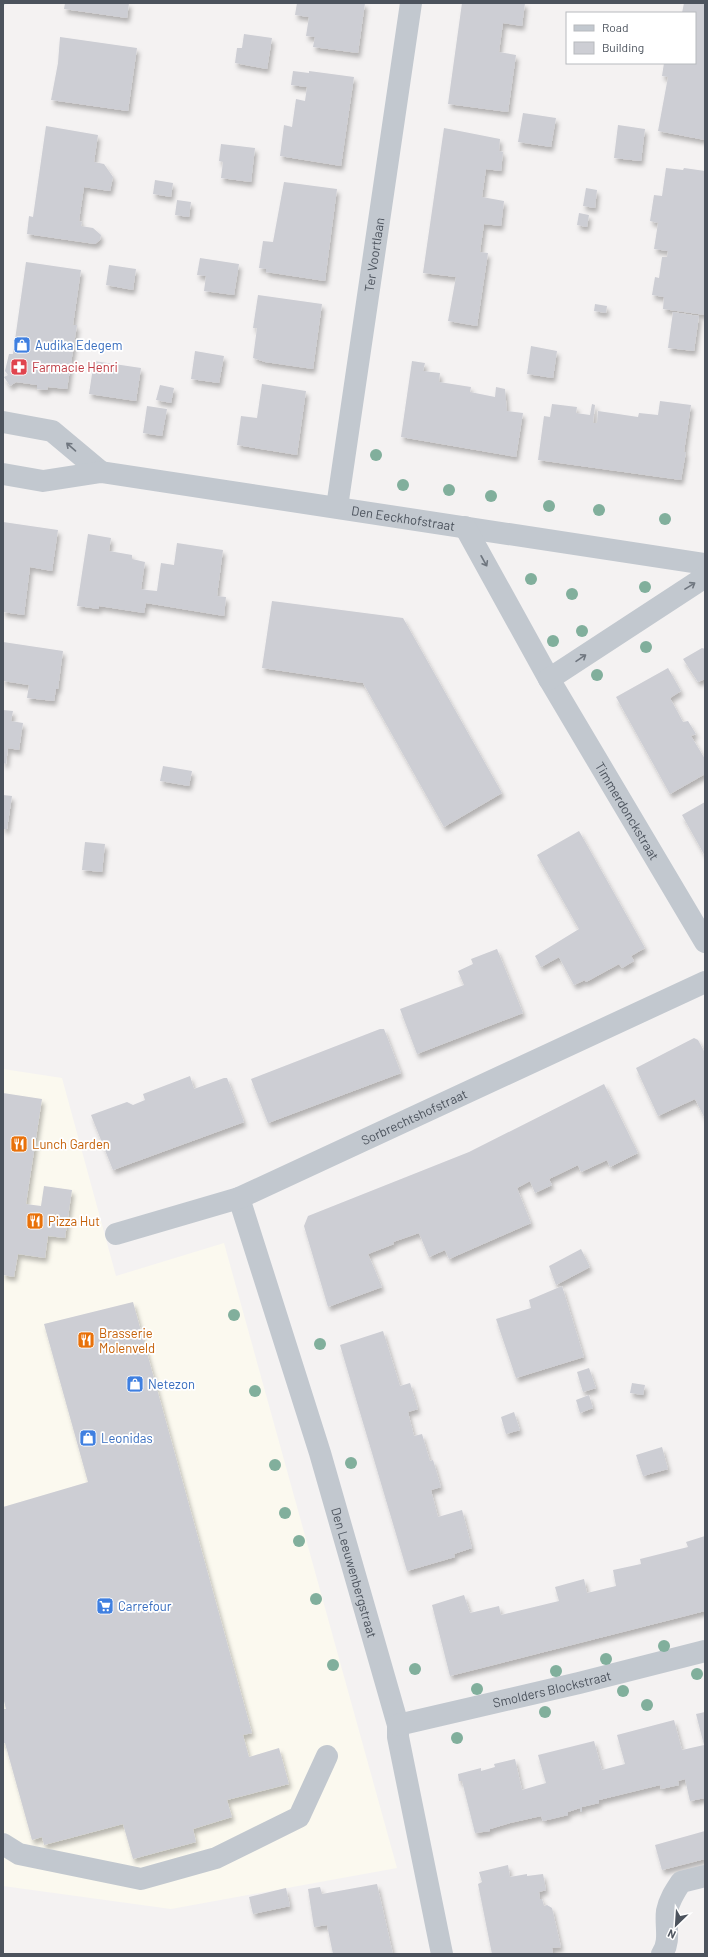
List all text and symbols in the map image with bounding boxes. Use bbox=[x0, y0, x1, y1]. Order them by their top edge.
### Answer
legend bbox=[566, 12, 696, 64]
text: Road bbox=[602, 20, 629, 34]
text: Building bbox=[602, 40, 644, 54]
street label: Ter Voortlaan bbox=[361, 216, 387, 293]
shop icon: Audika Edegem bbox=[12, 335, 32, 355]
place label: Audika Edegem bbox=[35, 337, 122, 353]
pharmacy icon: Farmacie Henri bbox=[9, 357, 29, 377]
place label: Farmacie Henri bbox=[32, 359, 118, 375]
one-way arrow bbox=[66, 442, 77, 451]
street label: Den Eeckhofstraat bbox=[350, 502, 456, 534]
one-way arrow bbox=[480, 555, 488, 567]
one-way arrow bbox=[684, 582, 695, 590]
one-way arrow bbox=[575, 654, 586, 662]
street label: Timmerdonckstraat bbox=[592, 759, 663, 863]
street label: Sorbrechtshofstraat bbox=[358, 1085, 469, 1148]
restaurant icon: Lunch Garden bbox=[9, 1134, 29, 1154]
place label: Lunch Garden bbox=[32, 1136, 110, 1152]
restaurant icon: Pizza Hut bbox=[25, 1211, 45, 1231]
place label: Pizza Hut bbox=[48, 1213, 100, 1229]
place label: Brasserie Molenveld bbox=[99, 1325, 155, 1356]
restaurant icon: Brasserie Molenveld bbox=[76, 1330, 96, 1350]
shop icon: Netezon bbox=[125, 1374, 145, 1394]
place label: Netezon bbox=[148, 1376, 195, 1392]
shop icon: Leonidas bbox=[78, 1428, 98, 1448]
place label: Leonidas bbox=[101, 1430, 153, 1446]
street label: Den Leeuwenbergstraat bbox=[328, 1506, 381, 1640]
supermarket icon: Carrefour bbox=[95, 1596, 115, 1616]
place label: Carrefour bbox=[118, 1598, 172, 1614]
street label: Smolders Blockstraat bbox=[491, 1667, 613, 1711]
north arrow bbox=[656, 1905, 696, 1945]
text: N bbox=[665, 1927, 678, 1942]

